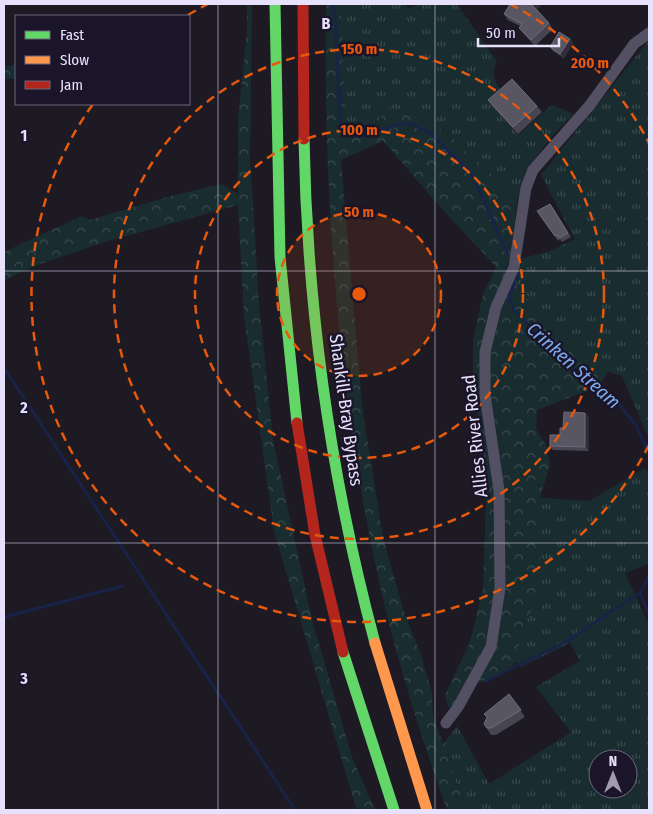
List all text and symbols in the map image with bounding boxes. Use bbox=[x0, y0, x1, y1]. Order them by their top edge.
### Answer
text: B bbox=[322, 14, 331, 33]
legend bbox=[15, 15, 190, 105]
scale bar bbox=[478, 15, 559, 47]
text: 50 m bbox=[486, 24, 516, 42]
text: Fast bbox=[60, 26, 84, 44]
text: 150 m bbox=[341, 40, 377, 58]
text: Slow bbox=[60, 51, 89, 69]
text: 200 m bbox=[570, 54, 609, 72]
text: Jam bbox=[60, 76, 83, 94]
text: 100 m bbox=[340, 121, 378, 139]
text: 1 bbox=[21, 126, 27, 145]
text: 50 m bbox=[344, 203, 374, 221]
centre of rings bbox=[350, 285, 368, 303]
water label: Crinken Stream bbox=[522, 317, 625, 413]
street label: Shankill-Bray Bypass bbox=[324, 333, 368, 488]
street label: Allies River Road bbox=[458, 374, 492, 498]
text: 2 bbox=[19, 398, 28, 417]
text: 3 bbox=[19, 669, 28, 688]
north arrow bbox=[588, 749, 638, 799]
text: N bbox=[609, 753, 617, 770]

